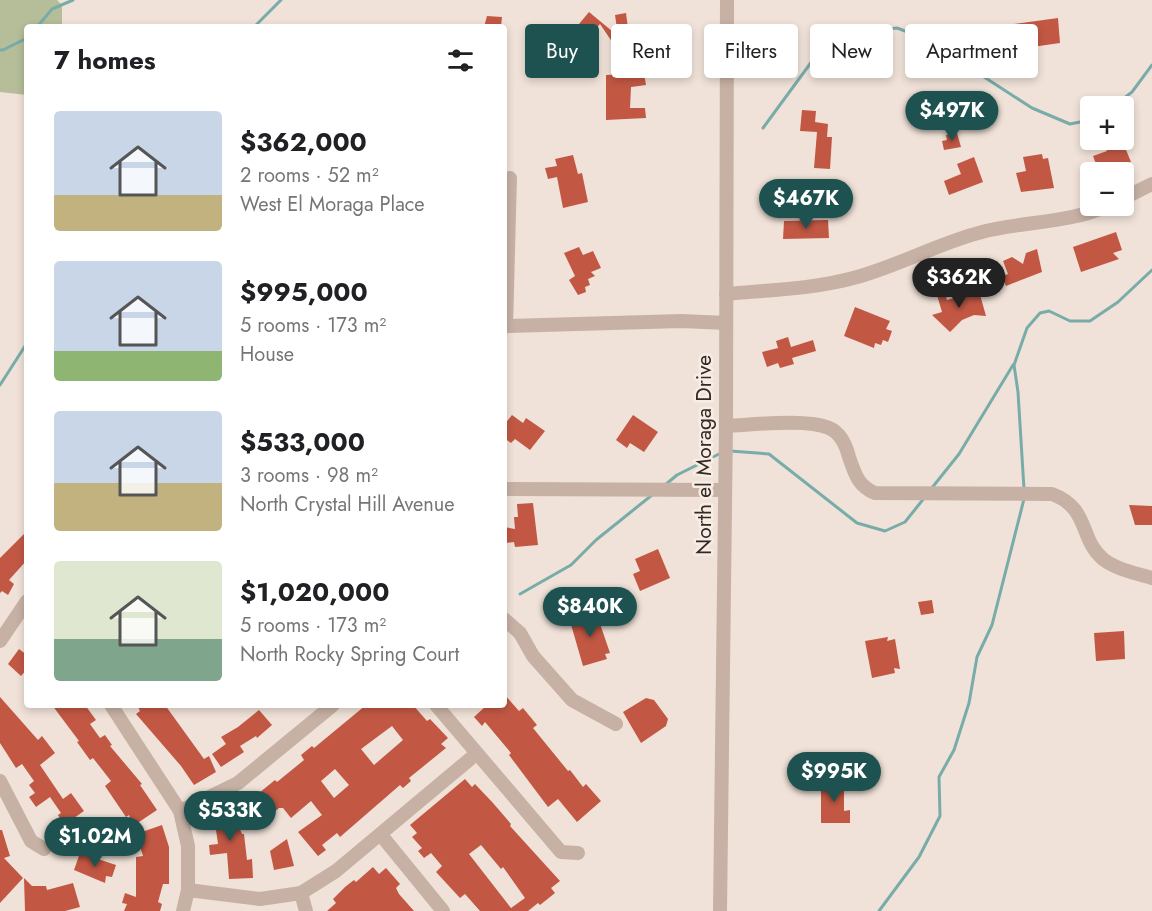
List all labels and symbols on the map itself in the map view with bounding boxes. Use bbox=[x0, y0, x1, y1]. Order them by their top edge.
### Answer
pin: $497K bbox=[910, 91, 994, 142]
pin: $467K bbox=[764, 179, 848, 230]
pin: $362K bbox=[917, 258, 1001, 309]
street label: North el Moraga Drive bbox=[689, 355, 719, 555]
pin: $840K bbox=[548, 587, 632, 638]
pin: $995K bbox=[792, 752, 876, 803]
pin: $533K bbox=[188, 791, 272, 842]
pin: $1.02M bbox=[46, 817, 144, 868]

